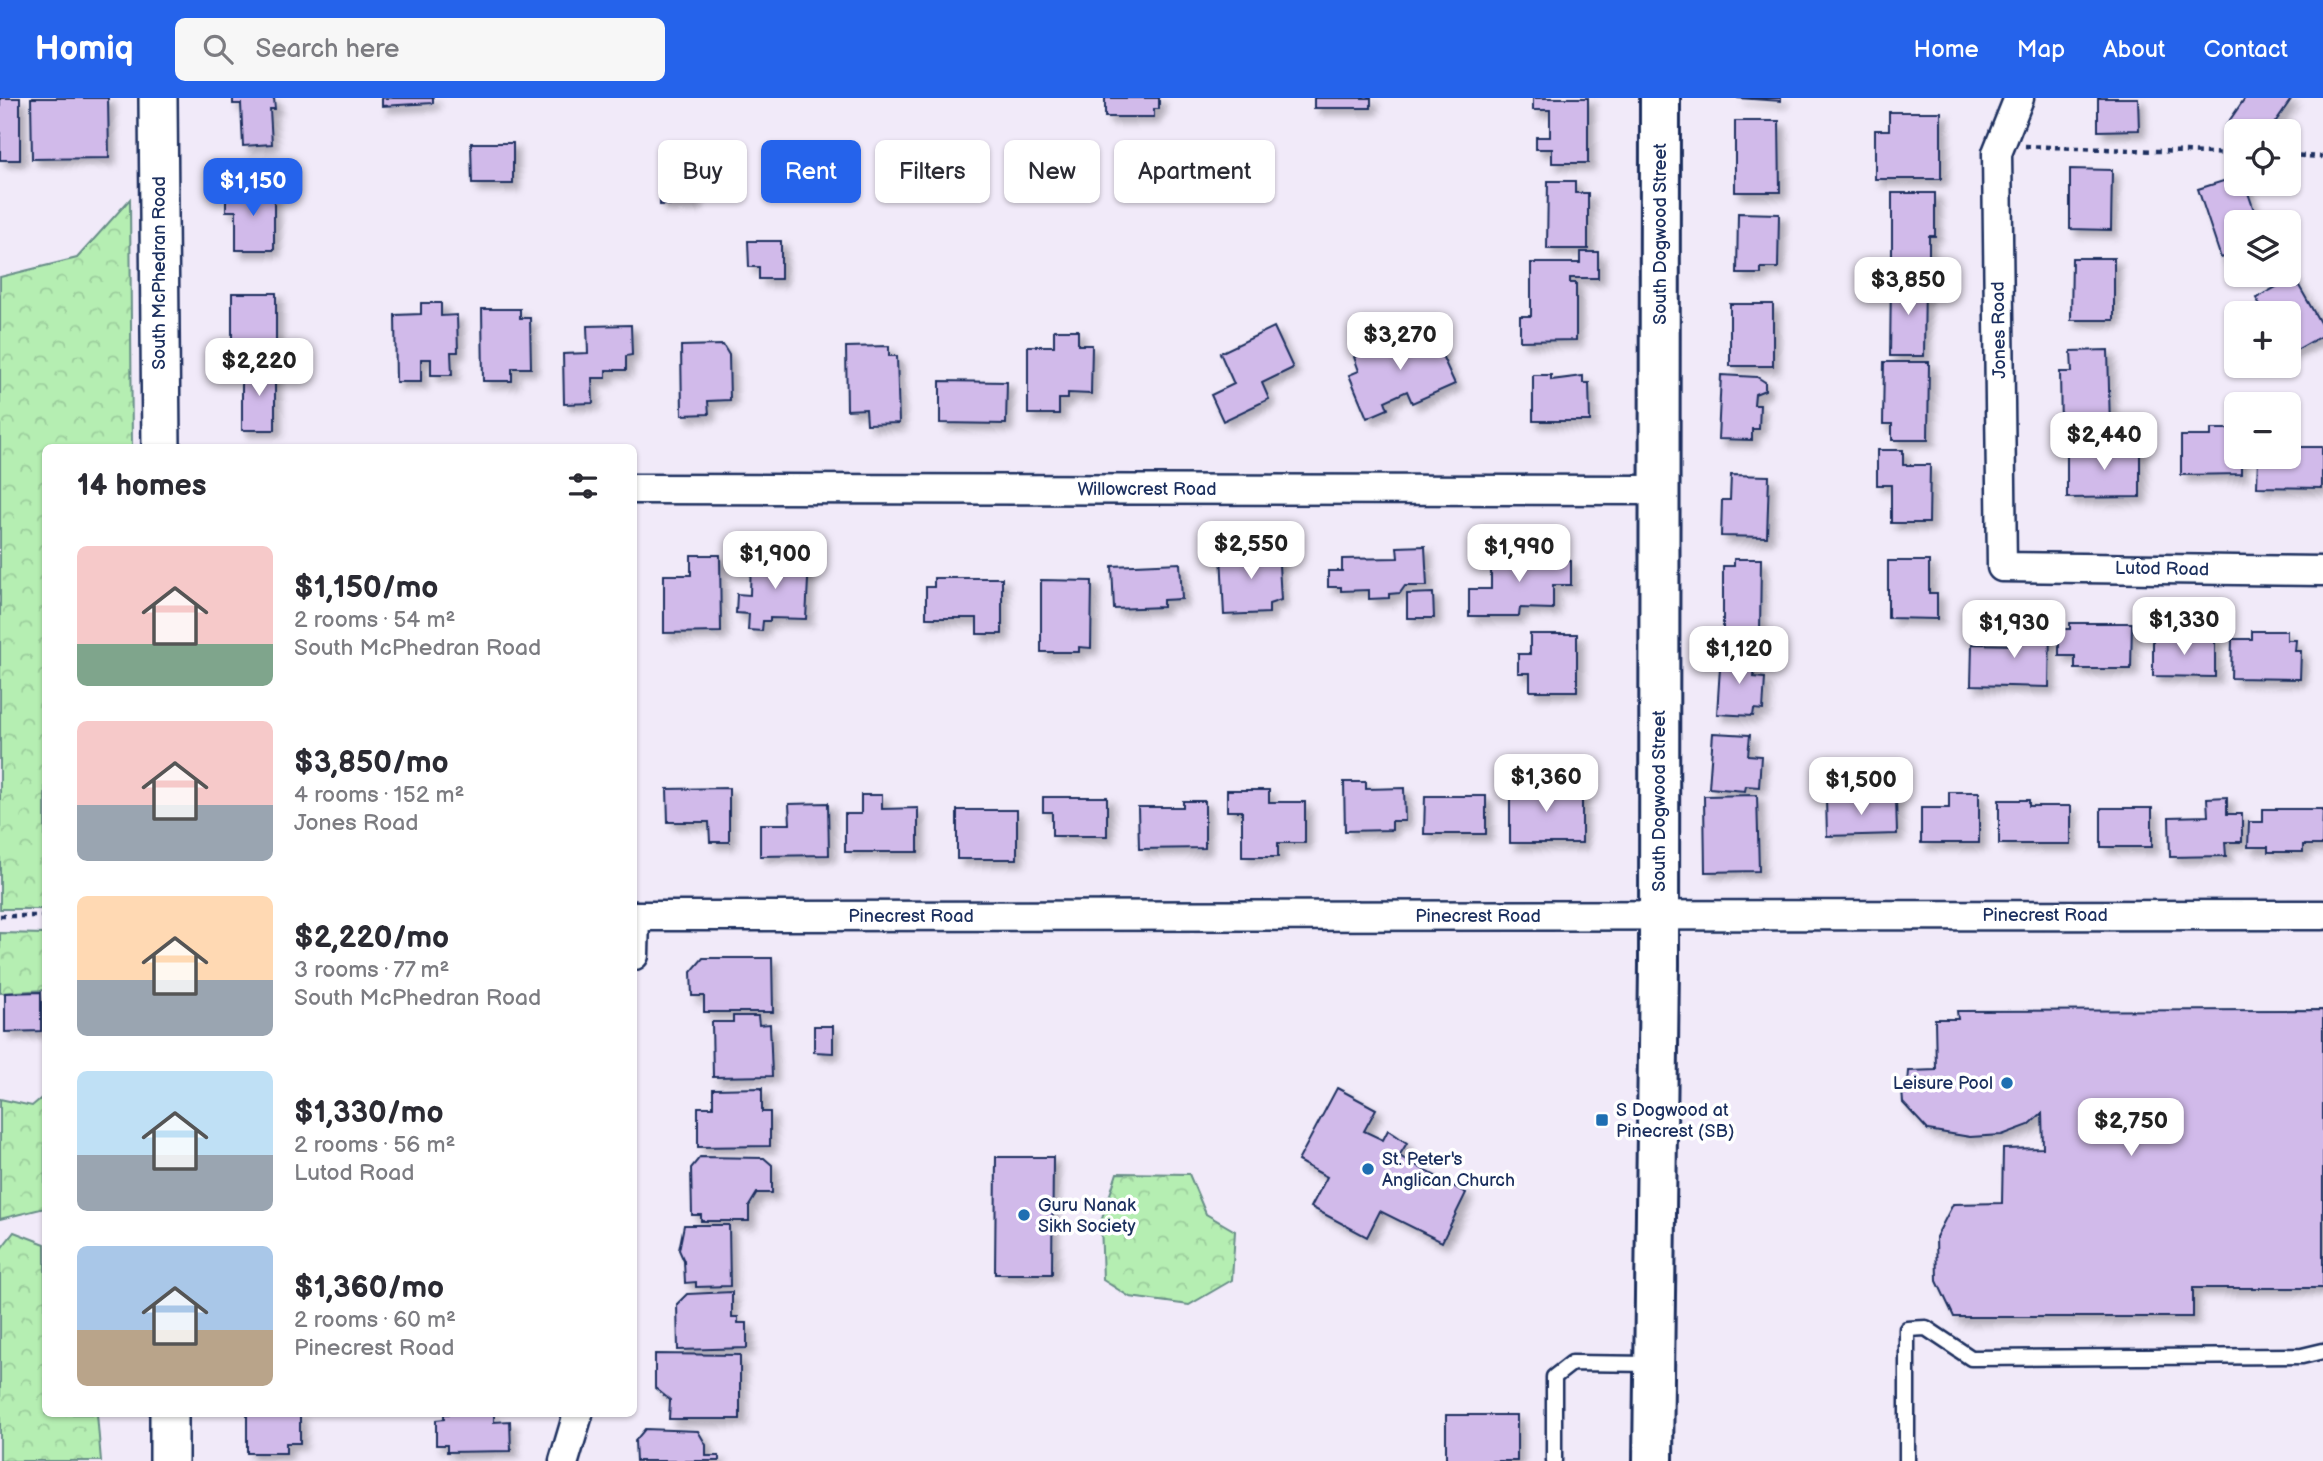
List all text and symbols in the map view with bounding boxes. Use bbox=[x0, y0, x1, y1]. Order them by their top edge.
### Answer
search box bbox=[175, 18, 665, 81]
text: Homiq bbox=[35, 29, 133, 69]
icon: search bbox=[199, 30, 237, 68]
text: Search here bbox=[255, 34, 400, 65]
text: Home bbox=[1914, 35, 1979, 64]
text: Map bbox=[2017, 35, 2065, 64]
text: About bbox=[2103, 35, 2165, 64]
text: Contact bbox=[2203, 35, 2288, 64]
map controls bbox=[2224, 119, 2301, 469]
button: locate bbox=[2224, 119, 2301, 196]
chip: Buy bbox=[658, 140, 747, 203]
chip: Rent bbox=[761, 140, 861, 203]
chip: Filters bbox=[875, 140, 990, 203]
chip: New bbox=[1004, 140, 1100, 203]
chip: Apartment bbox=[1114, 140, 1275, 203]
street label: South Dogwood Street bbox=[1650, 143, 1671, 325]
pin: $1,150 bbox=[196, 158, 310, 218]
text: $1,150 bbox=[219, 167, 287, 195]
street label: South McPhedran Road bbox=[149, 176, 170, 370]
button: layers bbox=[2224, 210, 2301, 287]
pin: $3,850 bbox=[1851, 258, 1965, 317]
text: $3,850 bbox=[1870, 266, 1946, 294]
street label: Jones Road bbox=[1988, 281, 2010, 379]
button: + bbox=[2224, 301, 2301, 378]
pin: $3,270 bbox=[1343, 313, 1457, 372]
text: $3,270 bbox=[1363, 321, 1437, 349]
pin: $2,220 bbox=[202, 338, 316, 398]
text: $2,220 bbox=[221, 347, 297, 375]
button: − bbox=[2224, 392, 2301, 469]
pin: $2,440 bbox=[2047, 412, 2161, 472]
text: $2,440 bbox=[2066, 421, 2142, 449]
icon: filters bbox=[564, 467, 602, 505]
text: 14 homes bbox=[77, 468, 206, 504]
street label: Willowcrest Road bbox=[1078, 479, 1216, 500]
pin: $2,550 bbox=[1194, 522, 1308, 581]
pin: $1,990 bbox=[1462, 524, 1576, 584]
text: $2,550 bbox=[1214, 530, 1288, 558]
pin: $1,900 bbox=[718, 532, 832, 591]
text: $1,990 bbox=[1483, 533, 1555, 561]
text: $1,900 bbox=[739, 540, 811, 568]
street label: Lutod Road bbox=[2115, 558, 2209, 580]
text: $1,150/mo bbox=[294, 570, 438, 606]
icon: home bbox=[133, 574, 217, 658]
pin: $1,330 bbox=[2127, 598, 2241, 657]
pin: $1,930 bbox=[1957, 601, 2071, 660]
text: 2 rooms · 54 m² bbox=[294, 606, 456, 634]
text: $1,330 bbox=[2148, 606, 2220, 634]
text: $1,930 bbox=[1978, 609, 2050, 637]
pin: $1,120 bbox=[1682, 626, 1796, 686]
text: South McPhedran Road bbox=[294, 634, 541, 662]
text: $1,120 bbox=[1705, 635, 1773, 663]
street label: South Dogwood Street bbox=[1649, 710, 1670, 892]
text: $3,850/mo bbox=[294, 745, 449, 781]
icon: home bbox=[133, 749, 217, 833]
pin: $1,360 bbox=[1489, 754, 1603, 814]
pin: $1,500 bbox=[1804, 758, 1918, 817]
text: $1,360 bbox=[1510, 763, 1582, 791]
text: $1,500 bbox=[1825, 766, 1897, 794]
text: 4 rooms · 152 m² bbox=[294, 781, 464, 809]
text: Jones Road bbox=[294, 809, 418, 837]
street label: Pinecrest Road bbox=[1982, 905, 2108, 926]
street label: Pinecrest Road bbox=[848, 906, 974, 927]
street label: Pinecrest Road bbox=[1415, 906, 1541, 927]
text: $2,220/mo bbox=[294, 920, 449, 956]
icon: home bbox=[133, 924, 217, 1008]
text: 3 rooms · 77 m² bbox=[294, 956, 450, 984]
text: South McPhedran Road bbox=[294, 984, 541, 1012]
place label: Leisure Pool bbox=[1893, 1073, 1993, 1094]
marker: Leisure Pool bbox=[1999, 1075, 2015, 1091]
text: $1,330/mo bbox=[294, 1095, 444, 1131]
pin: $2,750 bbox=[2074, 1098, 2188, 1158]
icon: home bbox=[133, 1099, 217, 1183]
place label: S Dogwood at Pinecrest (SB) bbox=[1616, 1100, 1734, 1142]
text: $2,750 bbox=[2094, 1107, 2168, 1135]
marker: S Dogwood at Pinecrest (SB) bbox=[1594, 1112, 1610, 1128]
text: 2 rooms · 56 m² bbox=[294, 1131, 456, 1159]
place label: St. Peter's Anglican Church bbox=[1382, 1149, 1515, 1191]
text: Lutod Road bbox=[294, 1159, 414, 1187]
marker: St. Peter's Anglican Church bbox=[1360, 1161, 1376, 1177]
place label: Guru Nanak Sikh Society bbox=[1038, 1195, 1136, 1237]
marker: Guru Nanak Sikh Society bbox=[1016, 1207, 1032, 1223]
text: $1,360/mo bbox=[294, 1270, 444, 1306]
icon: home bbox=[133, 1274, 217, 1358]
text: 2 rooms · 60 m² bbox=[294, 1306, 456, 1334]
text: Pinecrest Road bbox=[294, 1334, 454, 1362]

